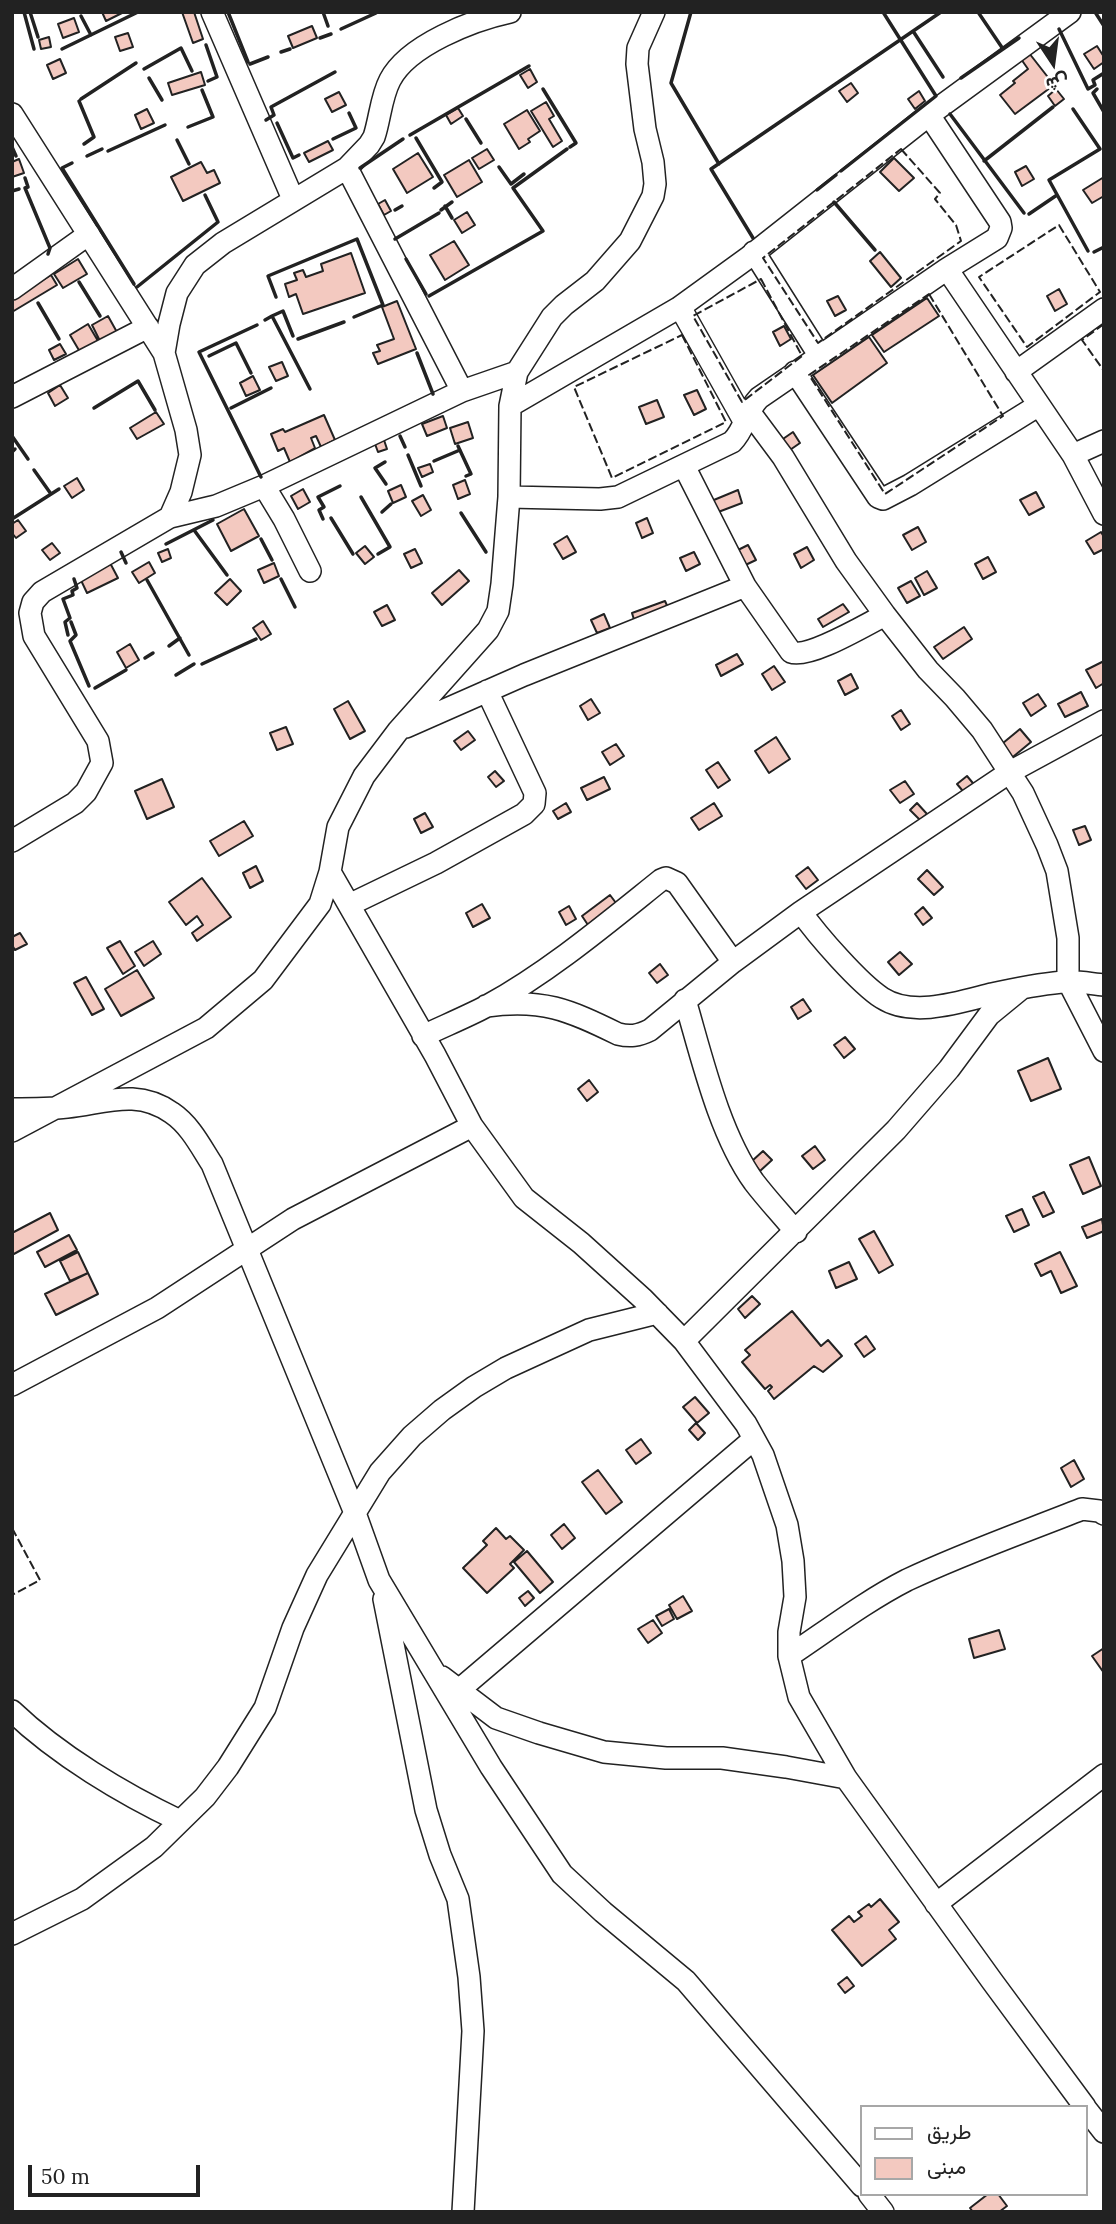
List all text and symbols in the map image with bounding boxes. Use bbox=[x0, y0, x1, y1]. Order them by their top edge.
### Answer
north arrow bbox=[1018, 28, 1088, 98]
text: ش bbox=[1044, 69, 1072, 98]
legend bbox=[860, 2105, 1088, 2196]
text: طريق bbox=[927, 2118, 972, 2145]
scale bar bbox=[32, 2150, 203, 2194]
text: مبنى bbox=[927, 2153, 966, 2180]
text: 50 m bbox=[41, 2163, 90, 2190]

